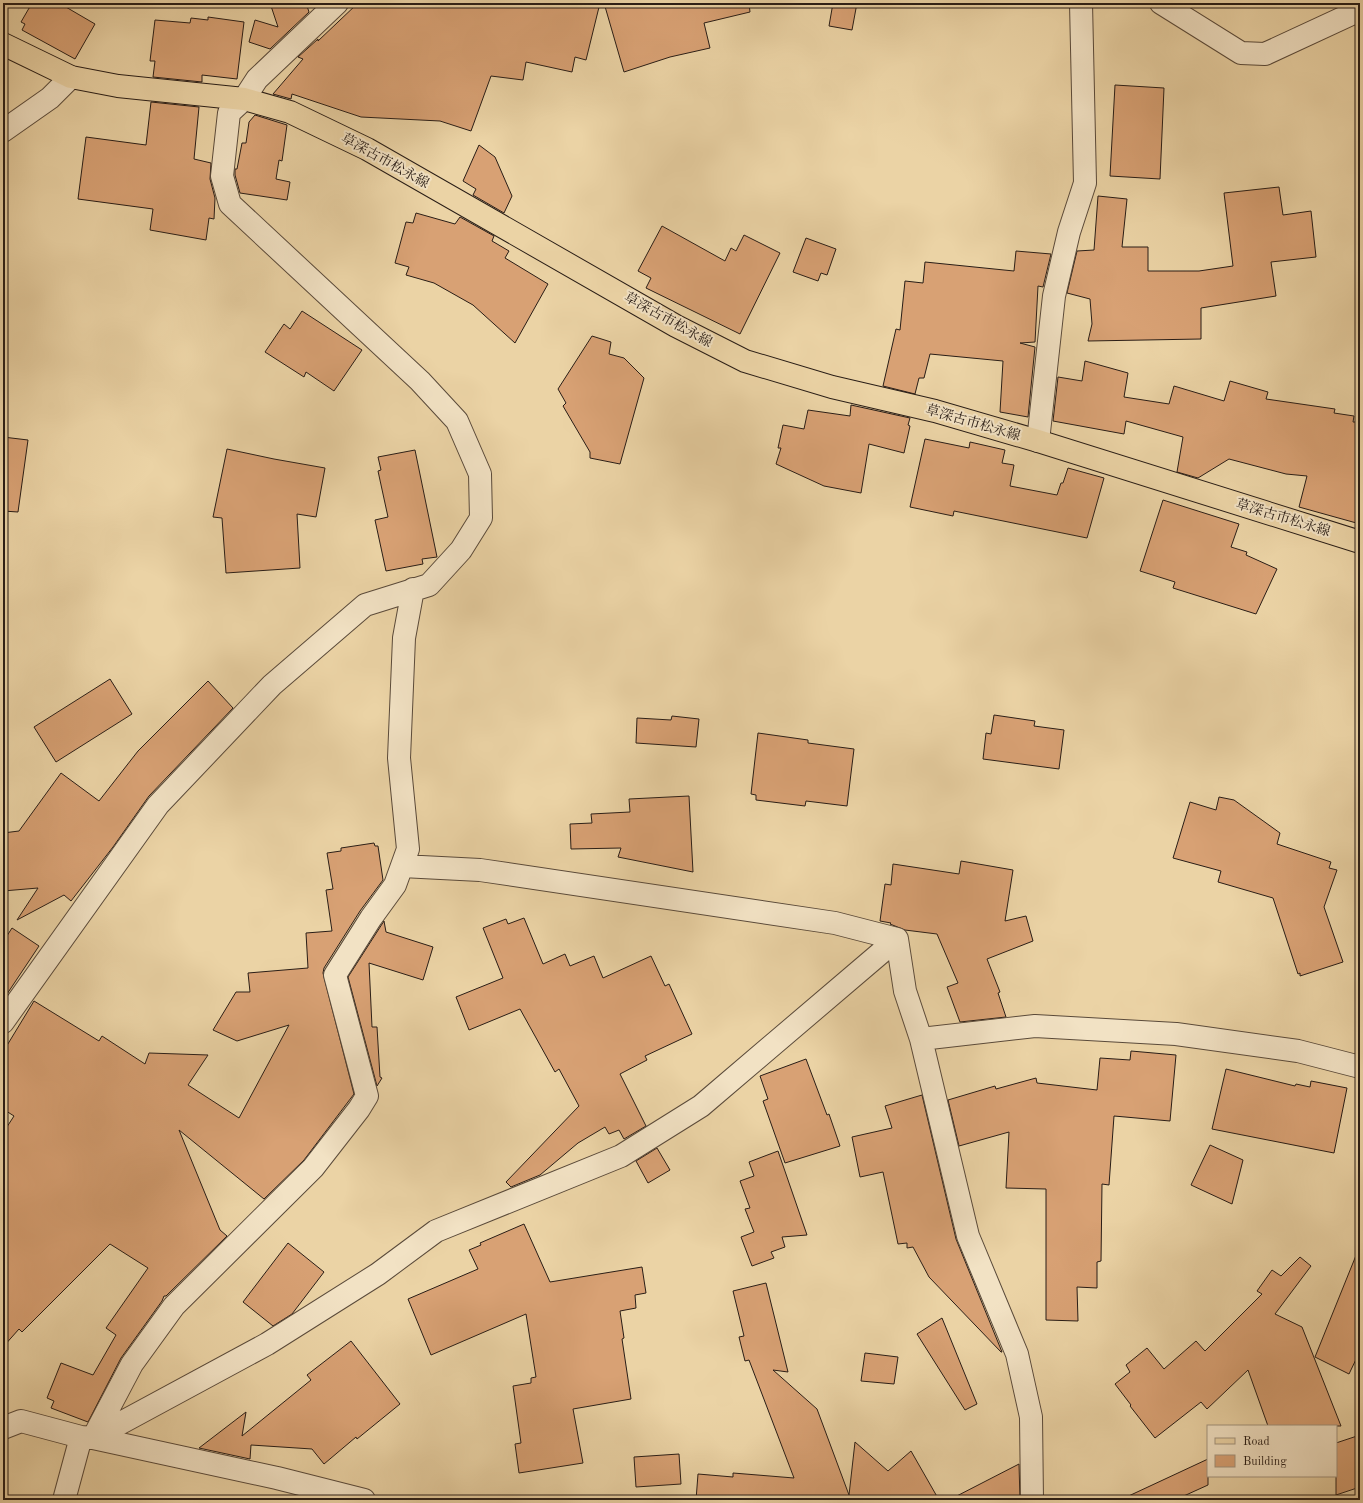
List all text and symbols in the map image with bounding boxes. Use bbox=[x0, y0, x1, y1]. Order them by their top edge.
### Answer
street label: 草深古市松永線 bbox=[339, 130, 432, 191]
street label: 草深古市松永線 bbox=[622, 289, 715, 350]
street label: 草深古市松永線 bbox=[924, 402, 1022, 443]
street label: 草深古市松永線 bbox=[1234, 496, 1332, 539]
legend bbox=[1207, 1425, 1337, 1477]
text: Road bbox=[1243, 1436, 1270, 1448]
text: Building bbox=[1243, 1456, 1287, 1468]

